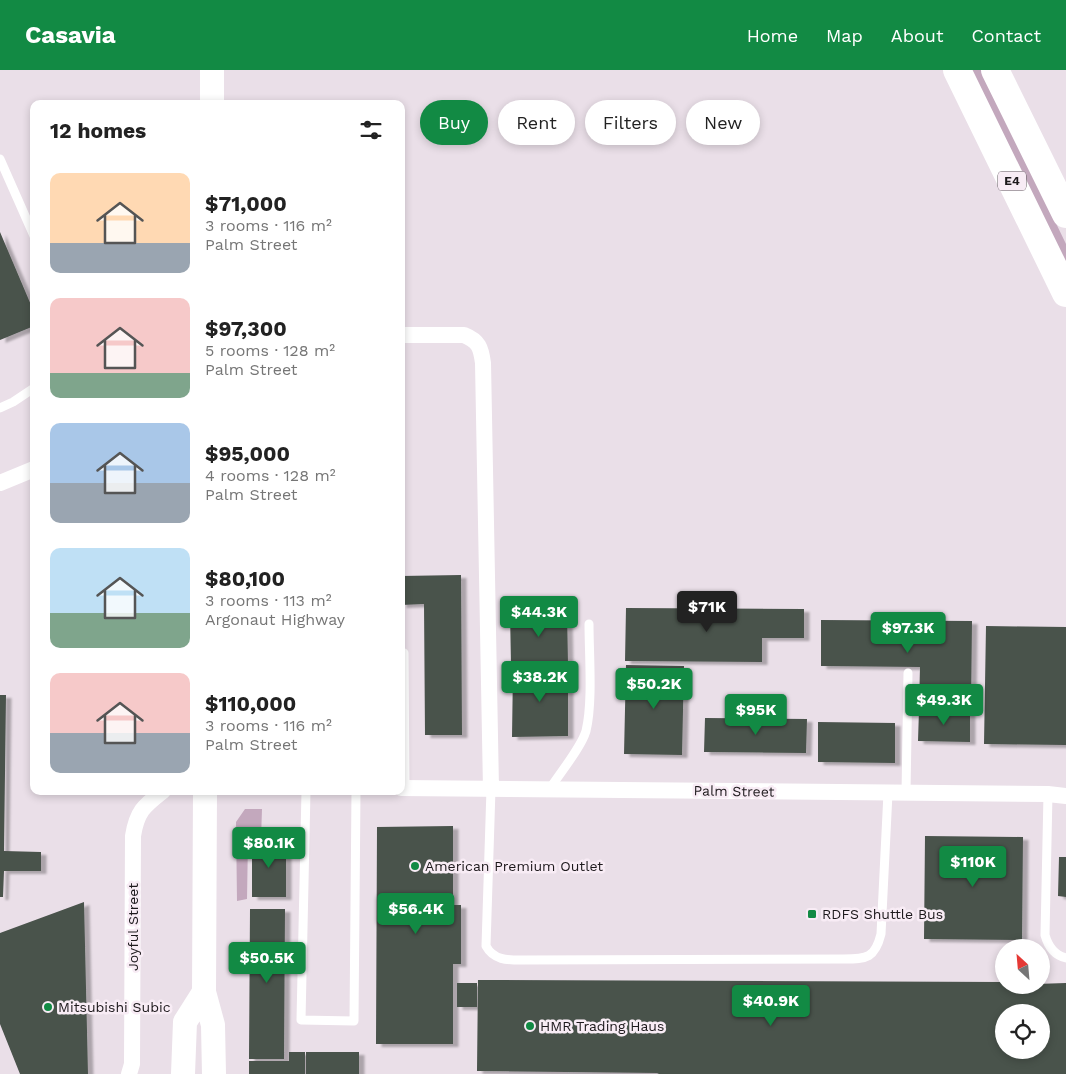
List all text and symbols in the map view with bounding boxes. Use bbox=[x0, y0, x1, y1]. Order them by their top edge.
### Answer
text: Casavia bbox=[25, 21, 116, 49]
text: Home bbox=[747, 25, 798, 46]
text: Map bbox=[826, 25, 863, 46]
text: About bbox=[891, 25, 943, 46]
text: Contact bbox=[971, 25, 1041, 46]
chip: Buy bbox=[420, 100, 488, 145]
chip: Rent bbox=[498, 100, 575, 145]
chip: Filters bbox=[585, 100, 676, 145]
chip: New bbox=[686, 100, 760, 145]
icon: filters bbox=[357, 116, 385, 144]
text: 12 homes bbox=[50, 118, 146, 143]
road number: E4 bbox=[998, 172, 1026, 190]
text: $71,000 bbox=[205, 191, 287, 216]
icon: home bbox=[90, 193, 150, 253]
text: 3 rooms · 116 m² bbox=[205, 216, 332, 235]
text: Palm Street bbox=[205, 235, 298, 254]
text: $97,300 bbox=[205, 316, 287, 341]
icon: home bbox=[90, 318, 150, 378]
text: 5 rooms · 128 m² bbox=[205, 341, 335, 360]
text: Palm Street bbox=[205, 360, 298, 379]
text: $95,000 bbox=[205, 441, 290, 466]
icon: home bbox=[90, 443, 150, 503]
text: 4 rooms · 128 m² bbox=[205, 466, 336, 485]
text: Palm Street bbox=[205, 485, 298, 504]
text: $80,100 bbox=[205, 566, 285, 591]
icon: home bbox=[90, 568, 150, 628]
pin: $71K bbox=[677, 590, 737, 633]
text: 3 rooms · 113 m² bbox=[205, 591, 332, 610]
pin: $44.3K bbox=[498, 596, 580, 638]
text: $71K bbox=[688, 597, 726, 616]
text: $44.3K bbox=[511, 602, 567, 621]
text: Argonaut Highway bbox=[205, 610, 345, 629]
pin: $97.3K bbox=[867, 612, 949, 654]
text: $97.3K bbox=[882, 618, 934, 637]
pin: $38.2K bbox=[499, 660, 581, 703]
text: $38.2K bbox=[512, 667, 568, 686]
pin: $50.2K bbox=[613, 668, 695, 710]
text: $50.2K bbox=[627, 674, 682, 693]
pin: $49.3K bbox=[903, 684, 985, 726]
text: $49.3K bbox=[916, 690, 972, 709]
text: $110,000 bbox=[205, 691, 296, 716]
icon: home bbox=[90, 693, 150, 753]
pin: $95K bbox=[726, 694, 786, 736]
text: $95K bbox=[736, 700, 776, 719]
text: 3 rooms · 116 m² bbox=[205, 716, 332, 735]
text: Palm Street bbox=[205, 735, 298, 754]
street label: Palm Street bbox=[693, 782, 775, 800]
pin: $80.1K bbox=[228, 826, 310, 869]
text: $80.1K bbox=[243, 833, 295, 852]
pin: $110K bbox=[938, 846, 1008, 888]
text: $110K bbox=[950, 852, 996, 871]
place label: American Premium Outlet bbox=[425, 858, 603, 874]
marker: American Premium Outlet bbox=[409, 860, 421, 872]
street label: Joyful Street bbox=[125, 883, 141, 971]
pin: $56.4K bbox=[375, 892, 457, 935]
text: $56.4K bbox=[388, 899, 444, 918]
place label: RDFS Shuttle Bus bbox=[822, 906, 943, 922]
marker: RDFS Shuttle Bus bbox=[806, 908, 818, 920]
north arrow bbox=[995, 939, 1050, 994]
map controls bbox=[995, 939, 1050, 1059]
pin: $50.5K bbox=[226, 942, 308, 984]
text: $50.5K bbox=[240, 948, 294, 967]
pin: $40.9K bbox=[730, 984, 812, 1027]
text: $40.9K bbox=[743, 991, 799, 1010]
place label: Mitsubishi Subic bbox=[58, 999, 171, 1015]
marker: Mitsubishi Subic bbox=[42, 1001, 54, 1013]
button: locate bbox=[995, 1004, 1050, 1059]
place label: HMR Trading Haus bbox=[540, 1018, 664, 1034]
marker: HMR Trading Haus bbox=[524, 1020, 536, 1032]

